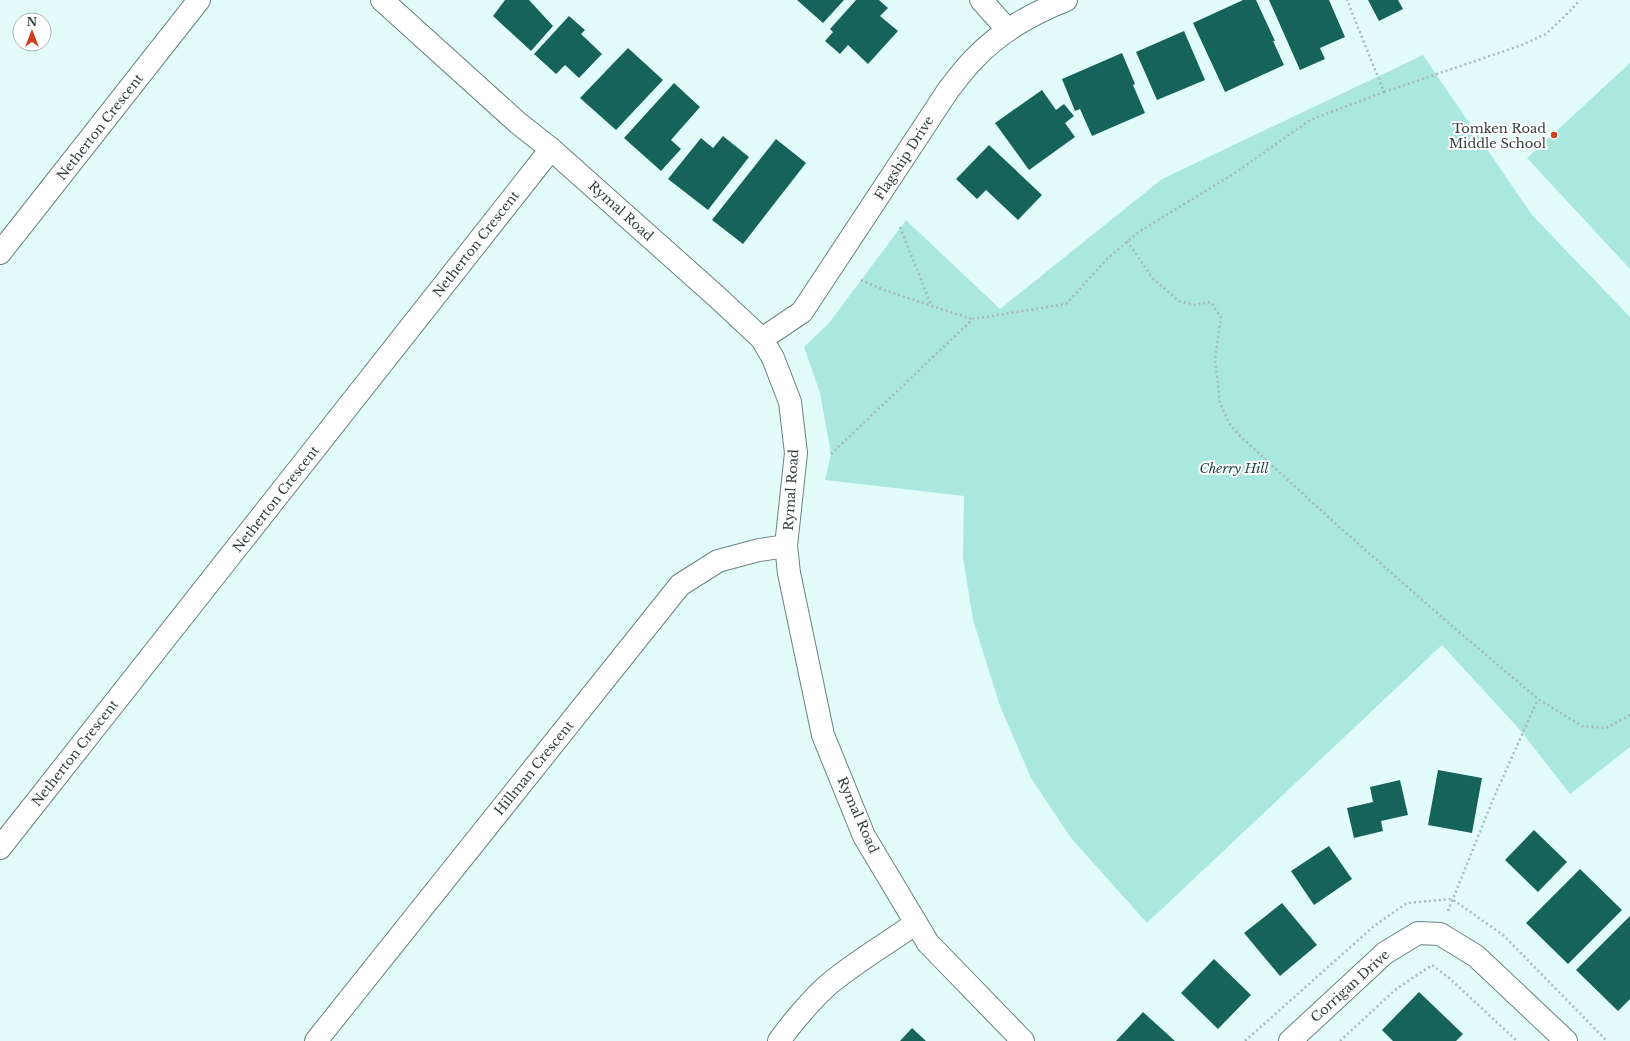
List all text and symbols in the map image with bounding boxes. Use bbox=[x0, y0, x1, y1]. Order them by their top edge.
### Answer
north arrow bbox=[12, 12, 52, 52]
text: N bbox=[27, 15, 38, 29]
street label: Netherton Crescent bbox=[53, 70, 147, 184]
street label: Flagship Drive bbox=[870, 113, 938, 203]
place label: Tomken Road Middle School bbox=[1449, 120, 1546, 152]
marker: Tomken Road Middle School bbox=[1549, 130, 1559, 140]
street label: Rymal Road bbox=[585, 177, 657, 245]
street label: Netherton Crescent bbox=[429, 187, 523, 301]
street label: Netherton Crescent bbox=[229, 442, 323, 556]
street label: Rymal Road bbox=[780, 448, 802, 531]
park label: Cherry Hill bbox=[1199, 460, 1269, 477]
street label: Netherton Crescent bbox=[28, 696, 122, 810]
street label: Hillman Crescent bbox=[491, 717, 577, 819]
street label: Rymal Road bbox=[834, 774, 882, 856]
street label: Corrigan Drive bbox=[1307, 946, 1393, 1026]

